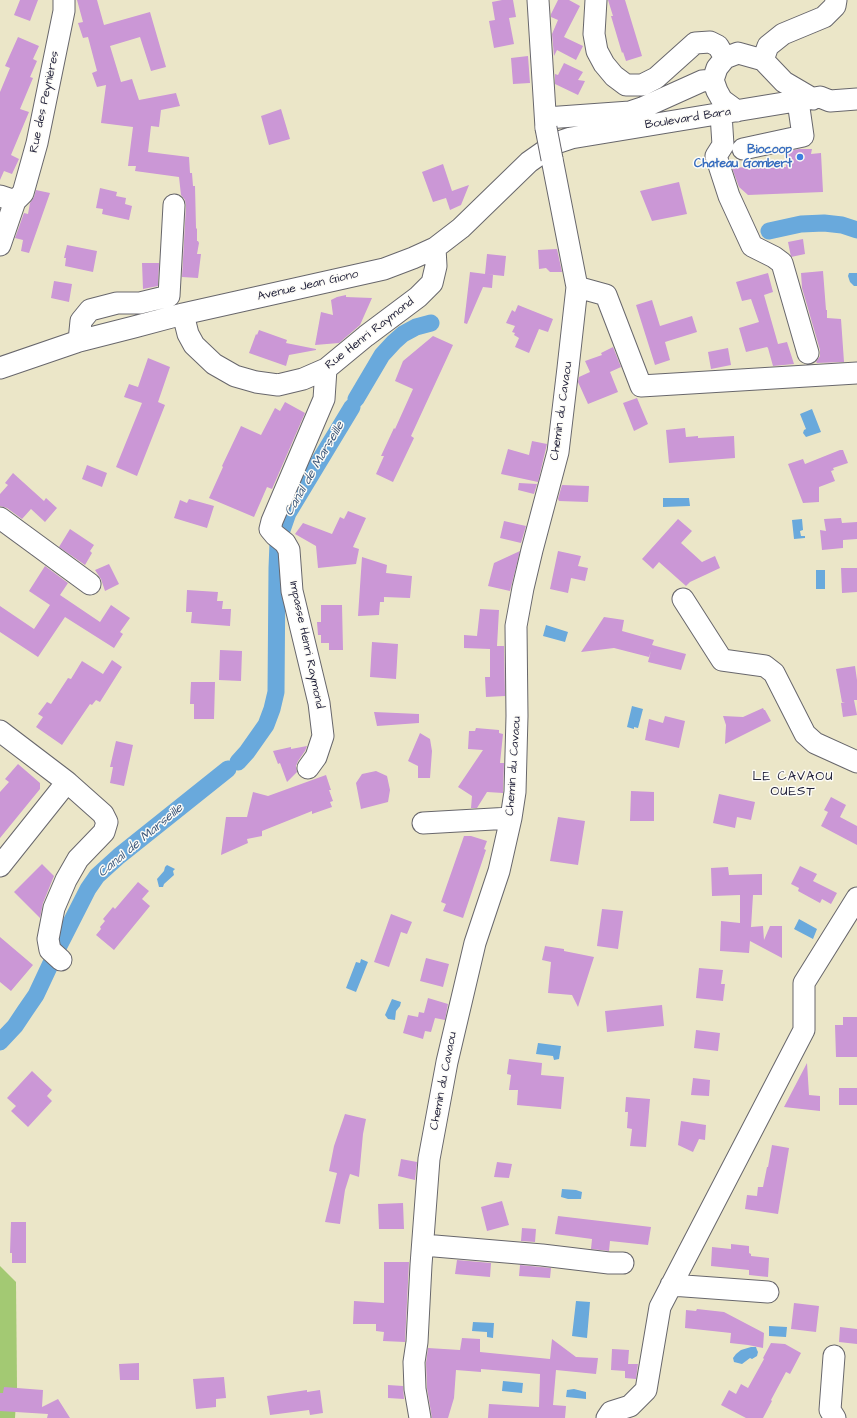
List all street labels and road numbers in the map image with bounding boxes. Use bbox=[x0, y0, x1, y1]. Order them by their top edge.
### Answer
street label: Rue des Peynières bbox=[27, 50, 63, 154]
street label: Boulevard Bara bbox=[644, 105, 732, 133]
street label: Avenue Jean Giono bbox=[256, 267, 360, 305]
street label: Rue Henri Raymond bbox=[323, 295, 417, 373]
street label: Chemin du Cavaou bbox=[548, 361, 576, 461]
street label: Impasse Henri Raymond bbox=[285, 580, 327, 710]
street label: Chemin du Cavaou bbox=[503, 716, 525, 816]
street label: Chemin du Cavaou bbox=[427, 1031, 461, 1131]

